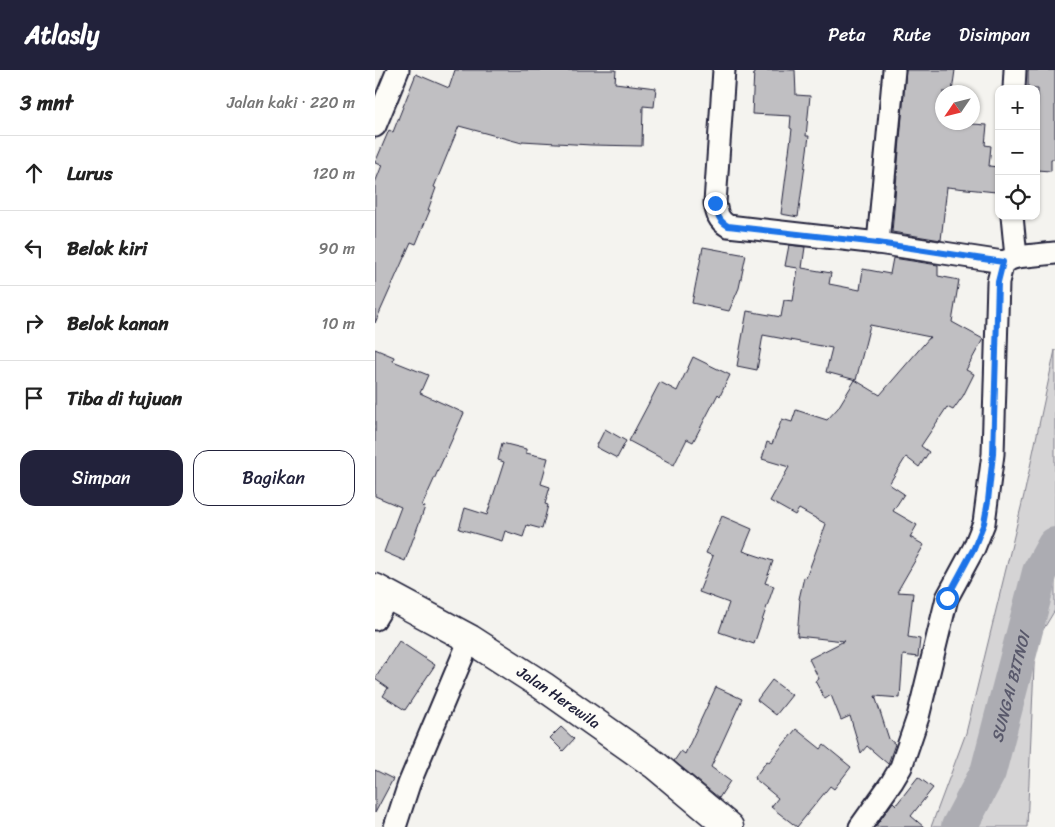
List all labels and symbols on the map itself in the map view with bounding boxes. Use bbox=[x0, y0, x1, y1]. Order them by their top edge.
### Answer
north arrow bbox=[935, 85, 980, 130]
route end bbox=[704, 192, 727, 215]
route start bbox=[936, 587, 959, 610]
water label: SUNGAI BITNOI bbox=[982, 626, 1040, 745]
street label: Jalan Herewila bbox=[511, 659, 606, 736]

